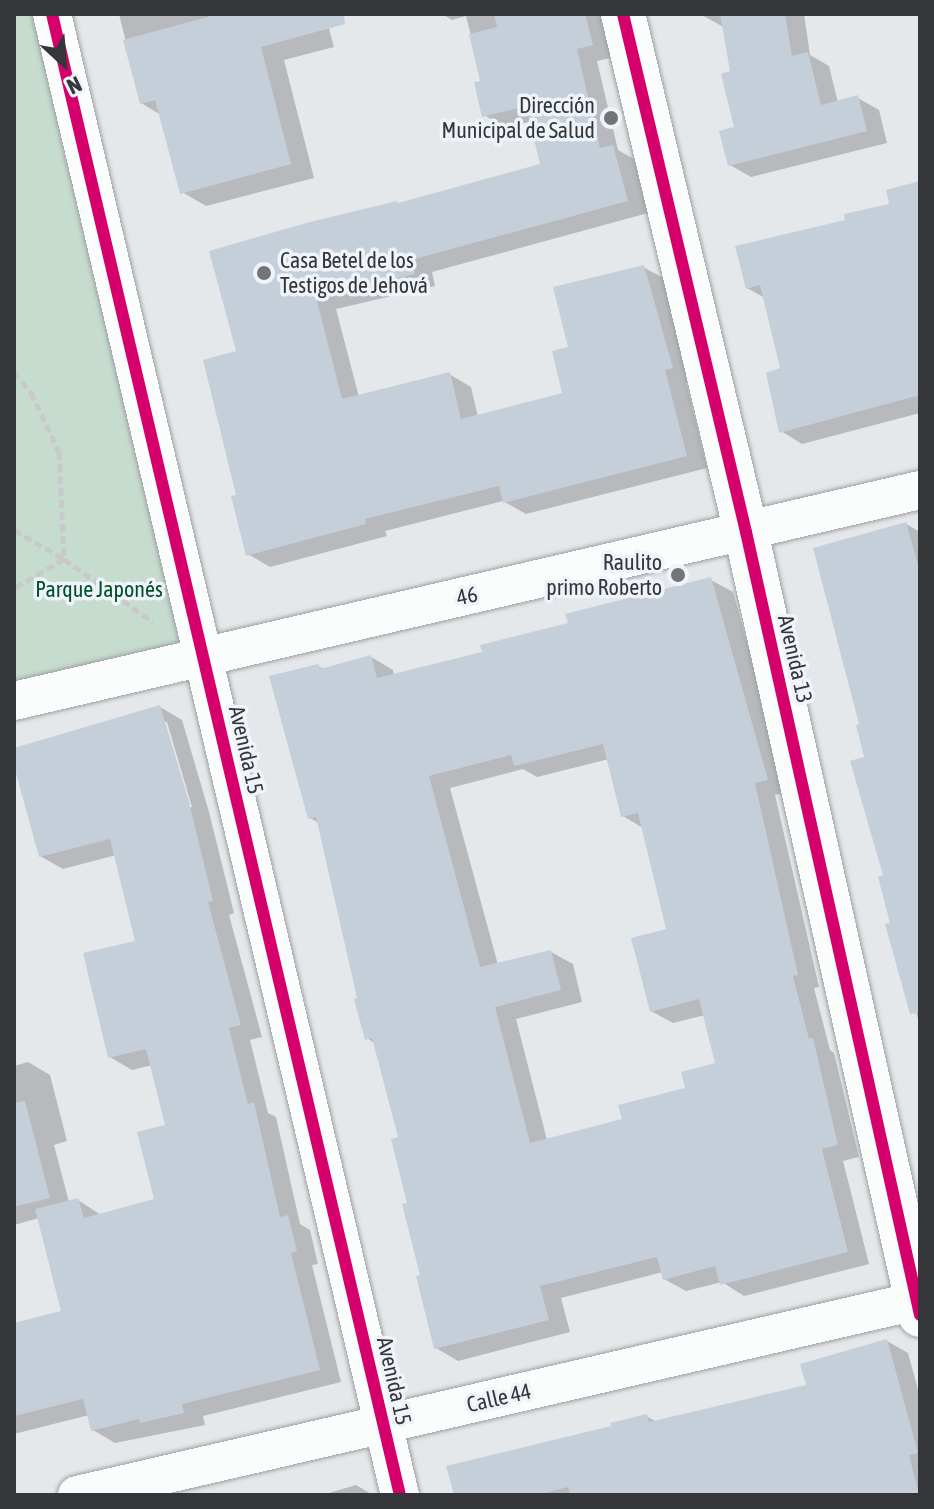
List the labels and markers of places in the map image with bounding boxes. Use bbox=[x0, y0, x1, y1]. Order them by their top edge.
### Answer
place label: Dirección Municipal de Salud bbox=[441, 92, 595, 144]
marker: Dirección Municipal de Salud bbox=[602, 109, 620, 127]
place label: Casa Betel de los Testigos de Jehová bbox=[280, 247, 428, 298]
marker: Casa Betel de los Testigos de Jehová bbox=[255, 264, 273, 282]
place label: Raulito primo Roberto bbox=[546, 549, 662, 600]
marker: Raulito primo Roberto bbox=[669, 566, 687, 584]

